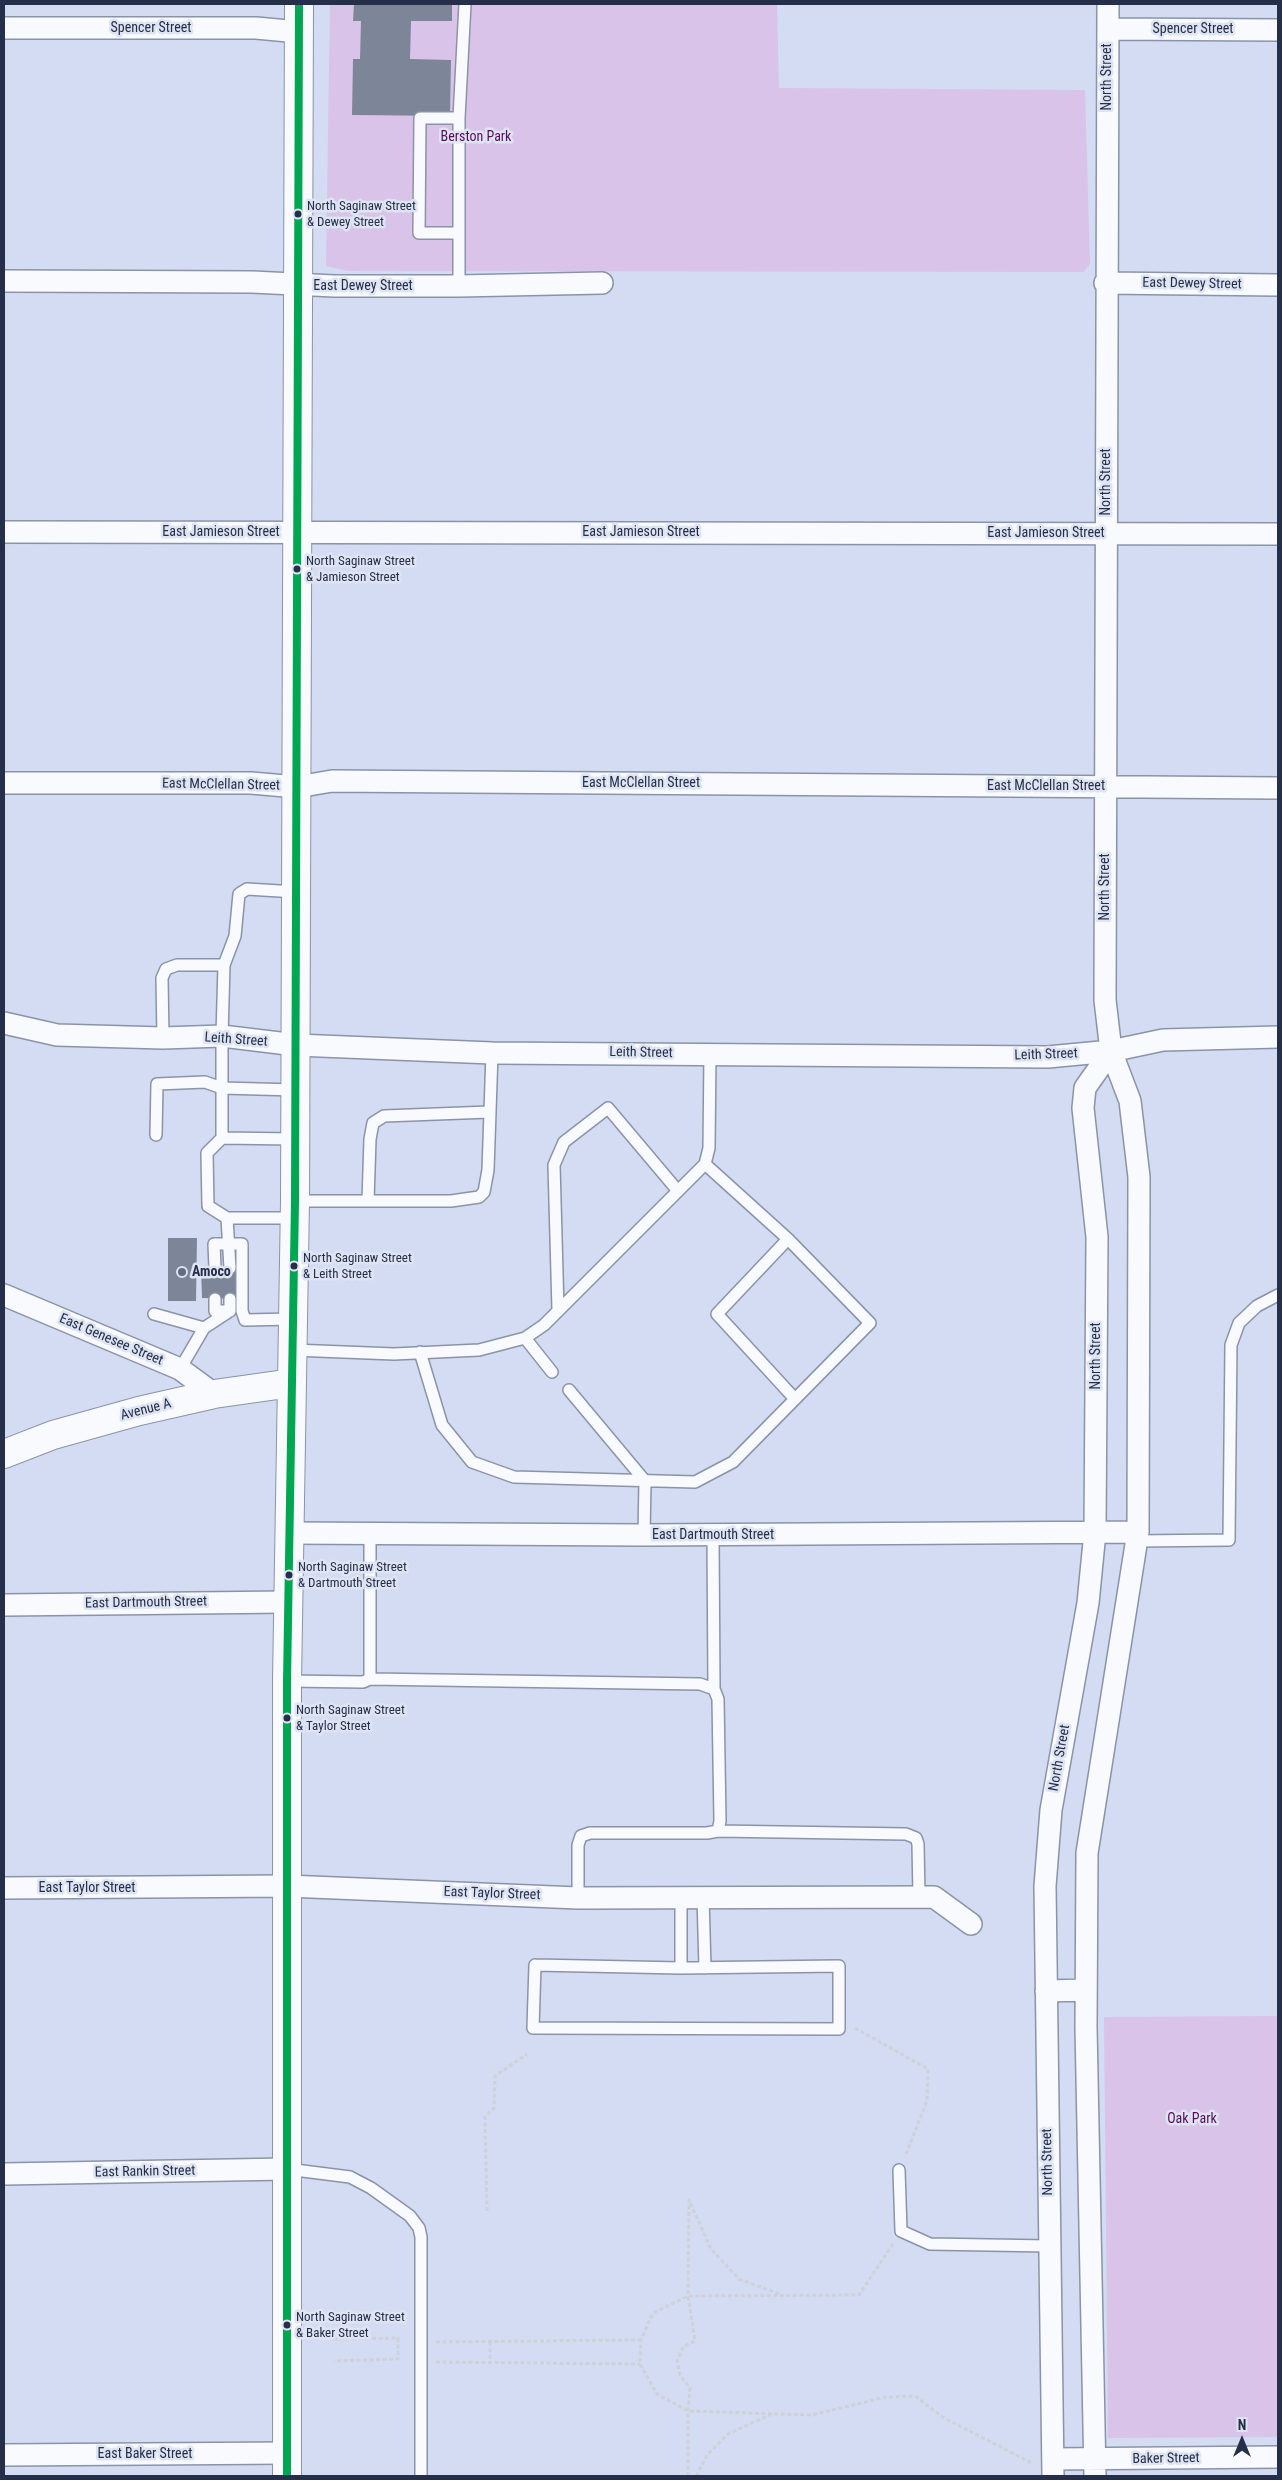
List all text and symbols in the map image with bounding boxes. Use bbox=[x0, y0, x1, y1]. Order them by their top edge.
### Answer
street label: Spencer Street bbox=[111, 20, 191, 36]
street label: Spencer Street bbox=[1153, 21, 1233, 37]
street label: North Street bbox=[1099, 43, 1115, 111]
park label: Berston Park bbox=[441, 129, 511, 145]
place label: North Saginaw Street & Dewey Street bbox=[307, 199, 416, 230]
marker: North Saginaw Street & Dewey Street bbox=[293, 209, 303, 219]
street label: East Dewey Street bbox=[1142, 275, 1242, 293]
street label: East Dewey Street bbox=[313, 278, 413, 294]
street label: North Street bbox=[1098, 448, 1114, 516]
street label: East Jamieson Street bbox=[162, 524, 280, 540]
street label: East Jamieson Street bbox=[582, 524, 700, 540]
street label: East Jamieson Street bbox=[987, 525, 1105, 541]
place label: North Saginaw Street & Jamieson Street bbox=[306, 554, 415, 585]
marker: North Saginaw Street & Jamieson Street bbox=[292, 564, 302, 574]
street label: East McClellan Street bbox=[582, 775, 700, 791]
street label: East McClellan Street bbox=[162, 776, 280, 794]
street label: East McClellan Street bbox=[987, 778, 1105, 794]
street label: North Street bbox=[1097, 853, 1113, 921]
street label: Leith Street bbox=[204, 1029, 268, 1051]
street label: Leith Street bbox=[609, 1044, 673, 1062]
street label: Leith Street bbox=[1014, 1045, 1078, 1065]
place label: North Saginaw Street & Leith Street bbox=[303, 1251, 412, 1282]
marker: North Saginaw Street & Leith Street bbox=[289, 1261, 299, 1271]
place label: Amoco bbox=[192, 1264, 231, 1280]
marker: Amoco bbox=[176, 1266, 188, 1278]
street label: East Genesee Street bbox=[57, 1311, 165, 1369]
street label: North Street bbox=[1088, 1322, 1104, 1390]
street label: Avenue A bbox=[119, 1396, 173, 1424]
street label: East Dartmouth Street bbox=[652, 1527, 774, 1543]
place label: North Saginaw Street & Dartmouth Street bbox=[298, 1560, 407, 1591]
marker: North Saginaw Street & Dartmouth Street bbox=[284, 1570, 294, 1580]
street label: East Dartmouth Street bbox=[85, 1594, 207, 1612]
place label: North Saginaw Street & Taylor Street bbox=[296, 1703, 405, 1734]
marker: North Saginaw Street & Taylor Street bbox=[282, 1713, 292, 1723]
street label: North Street bbox=[1046, 1723, 1074, 1793]
street label: East Taylor Street bbox=[39, 1880, 135, 1896]
street label: East Taylor Street bbox=[443, 1884, 541, 1904]
park label: Oak Park bbox=[1167, 2111, 1217, 2127]
street label: North Street bbox=[1039, 2128, 1057, 2196]
street label: East Rankin Street bbox=[95, 2163, 195, 2181]
place label: North Saginaw Street & Baker Street bbox=[296, 2310, 405, 2341]
marker: North Saginaw Street & Baker Street bbox=[282, 2320, 292, 2330]
north arrow bbox=[1217, 2415, 1267, 2465]
text: N bbox=[1238, 2417, 1246, 2433]
street label: East Baker Street bbox=[98, 2446, 192, 2462]
street label: Baker Street bbox=[1132, 2450, 1200, 2468]

